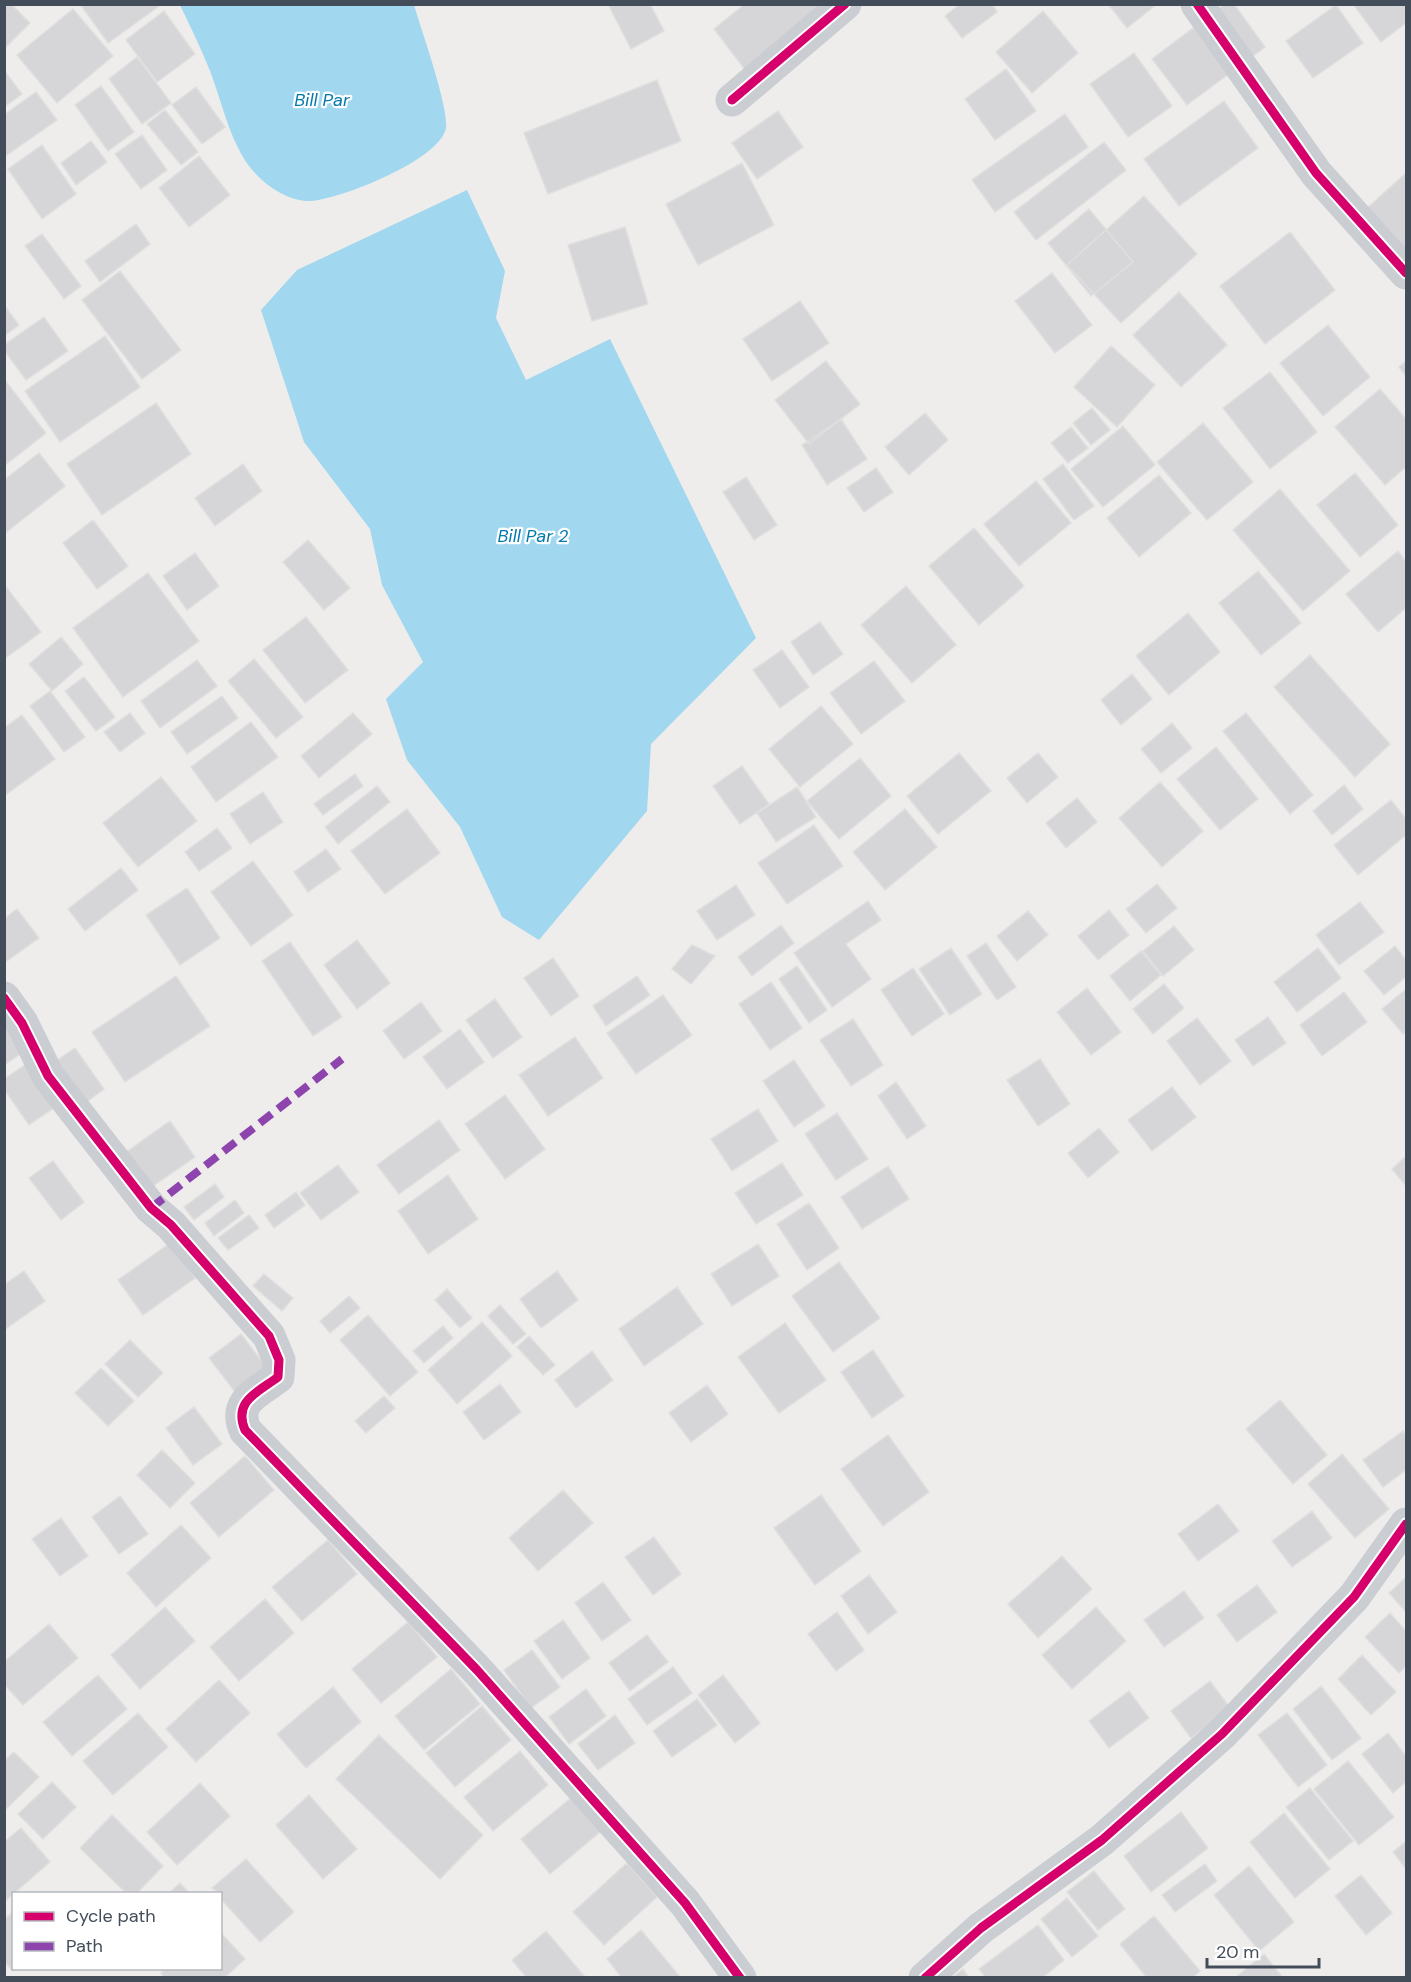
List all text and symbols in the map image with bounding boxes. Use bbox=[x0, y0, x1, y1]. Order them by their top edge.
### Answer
water label: Bill Par bbox=[294, 88, 351, 112]
water label: Bill Par 2 bbox=[497, 524, 569, 548]
legend bbox=[12, 1892, 222, 1970]
text: Cycle path bbox=[66, 1904, 156, 1928]
scale bar bbox=[1207, 1931, 1320, 1969]
text: Path bbox=[66, 1934, 103, 1958]
text: 20 m bbox=[1216, 1940, 1259, 1964]

